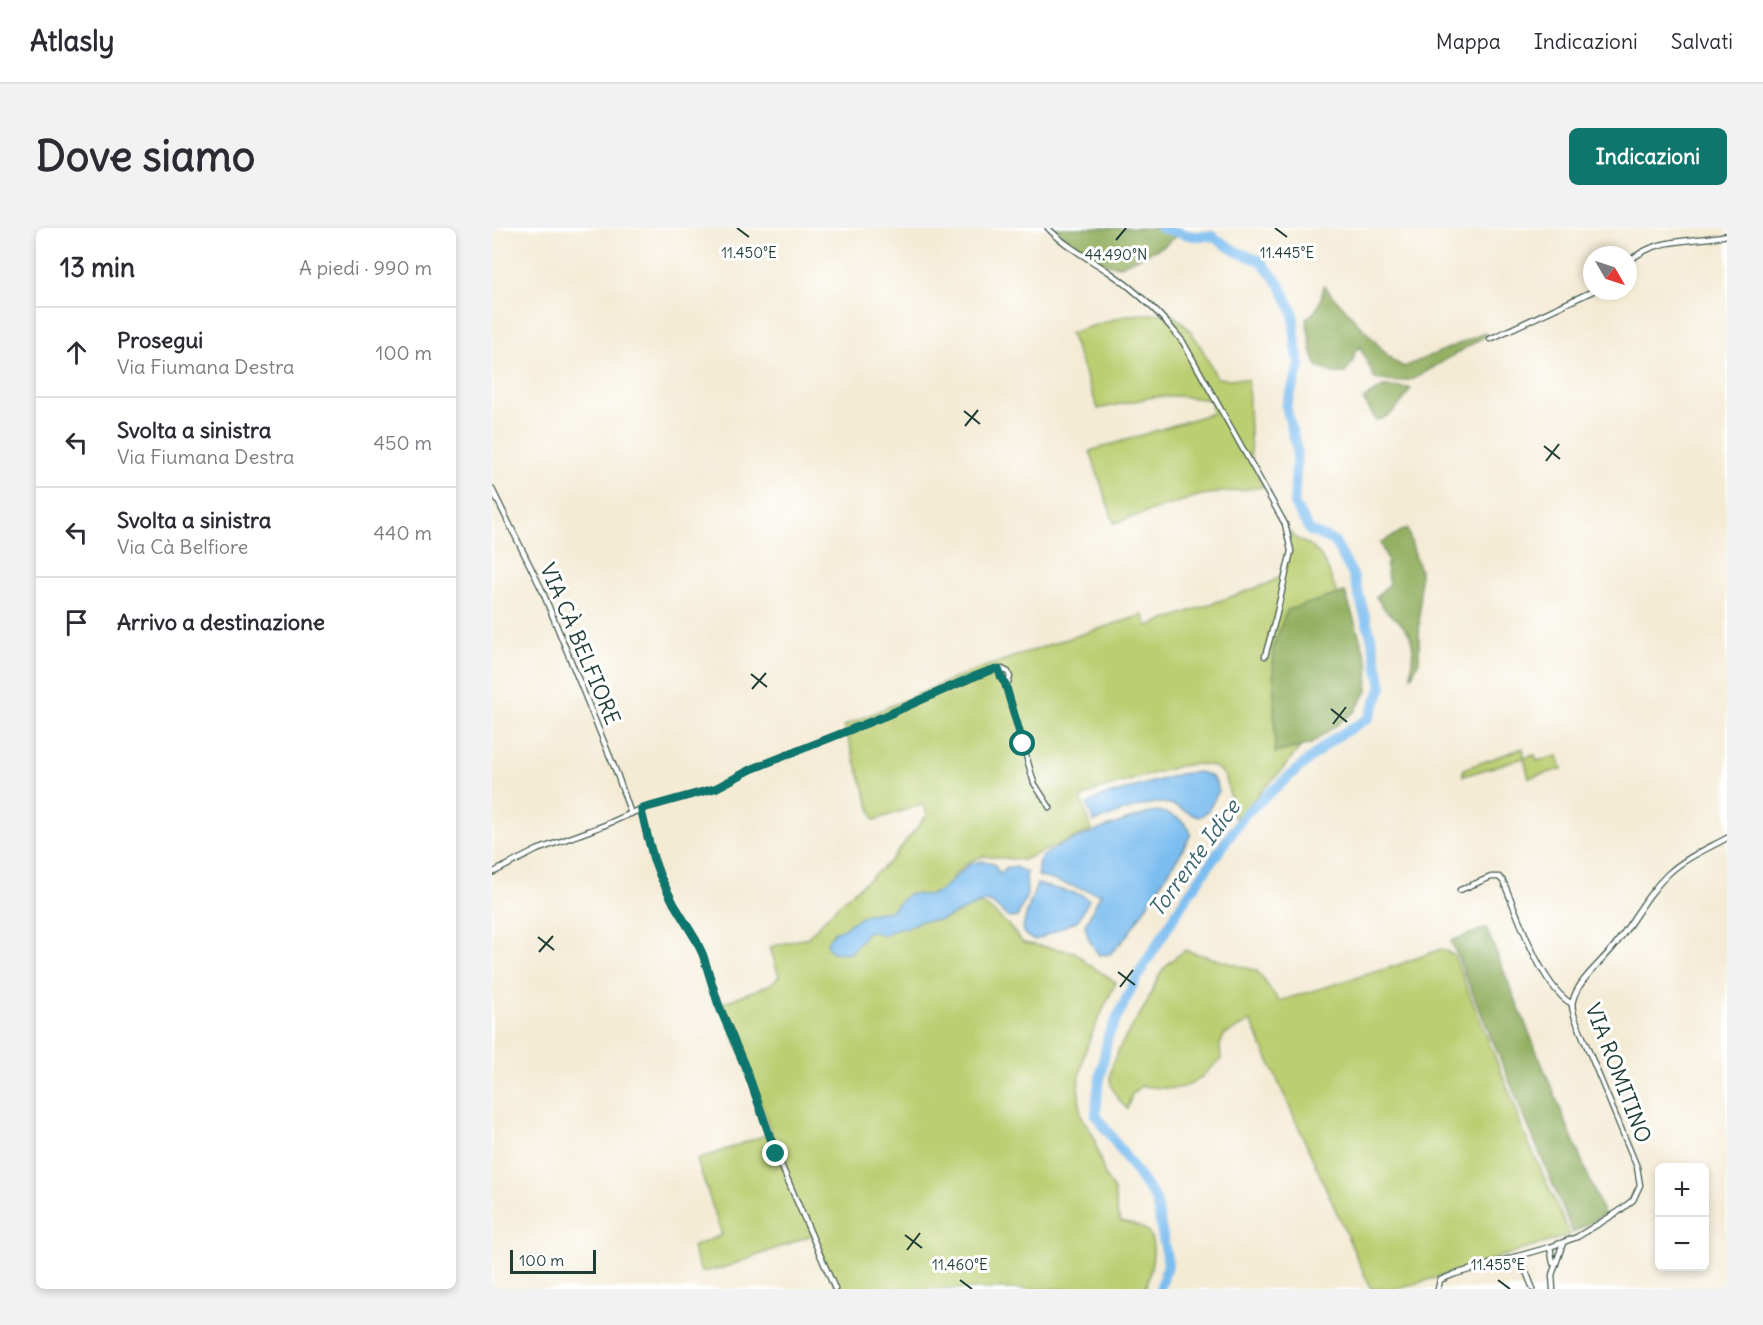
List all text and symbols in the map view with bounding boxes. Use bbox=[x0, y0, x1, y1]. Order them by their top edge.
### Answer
text: Atlasly bbox=[30, 23, 114, 59]
text: Mappa bbox=[1436, 28, 1501, 55]
text: Indicazioni bbox=[1534, 28, 1638, 55]
text: Salvati bbox=[1671, 28, 1733, 55]
button: Indicazioni bbox=[1569, 128, 1727, 185]
text: Dove siamo bbox=[36, 130, 255, 182]
text: 11.450°E bbox=[721, 243, 777, 262]
text: 11.445°E bbox=[1260, 243, 1314, 262]
text: 44.490°N bbox=[1085, 245, 1147, 264]
north arrow bbox=[1583, 246, 1637, 300]
text: 13 min bbox=[60, 251, 135, 284]
text: A piedi · 990 m bbox=[299, 255, 432, 280]
text: Prosegui bbox=[117, 326, 203, 354]
icon: ahead bbox=[60, 336, 93, 369]
text: 100 m bbox=[375, 340, 432, 365]
text: Via Fiumana Destra bbox=[117, 354, 295, 379]
text: Svolta a sinistra bbox=[117, 416, 271, 444]
icon: left bbox=[60, 426, 93, 459]
text: 450 m bbox=[373, 430, 432, 455]
text: Via Fiumana Destra bbox=[117, 444, 295, 469]
text: Svolta a sinistra bbox=[117, 506, 271, 534]
icon: left bbox=[60, 516, 93, 549]
text: 440 m bbox=[373, 520, 432, 545]
text: Via Cà Belfiore bbox=[117, 534, 248, 559]
street label: VIA CÀ BELFIORE bbox=[534, 559, 627, 729]
icon: arrive bbox=[60, 606, 93, 639]
text: Arrivo a destinazione bbox=[117, 608, 325, 636]
route start bbox=[1009, 730, 1035, 756]
water label: Torrente Idice bbox=[1142, 792, 1247, 922]
street label: VIA ROMITINO bbox=[1579, 999, 1657, 1146]
route end bbox=[762, 1140, 788, 1166]
map controls bbox=[1655, 1163, 1709, 1271]
button: + bbox=[1655, 1163, 1709, 1217]
button: − bbox=[1655, 1217, 1709, 1271]
scale bar bbox=[510, 1247, 596, 1274]
text: 100 m bbox=[519, 1250, 564, 1270]
text: 11.460°E bbox=[932, 1255, 988, 1274]
text: 11.455°E bbox=[1471, 1255, 1525, 1274]

